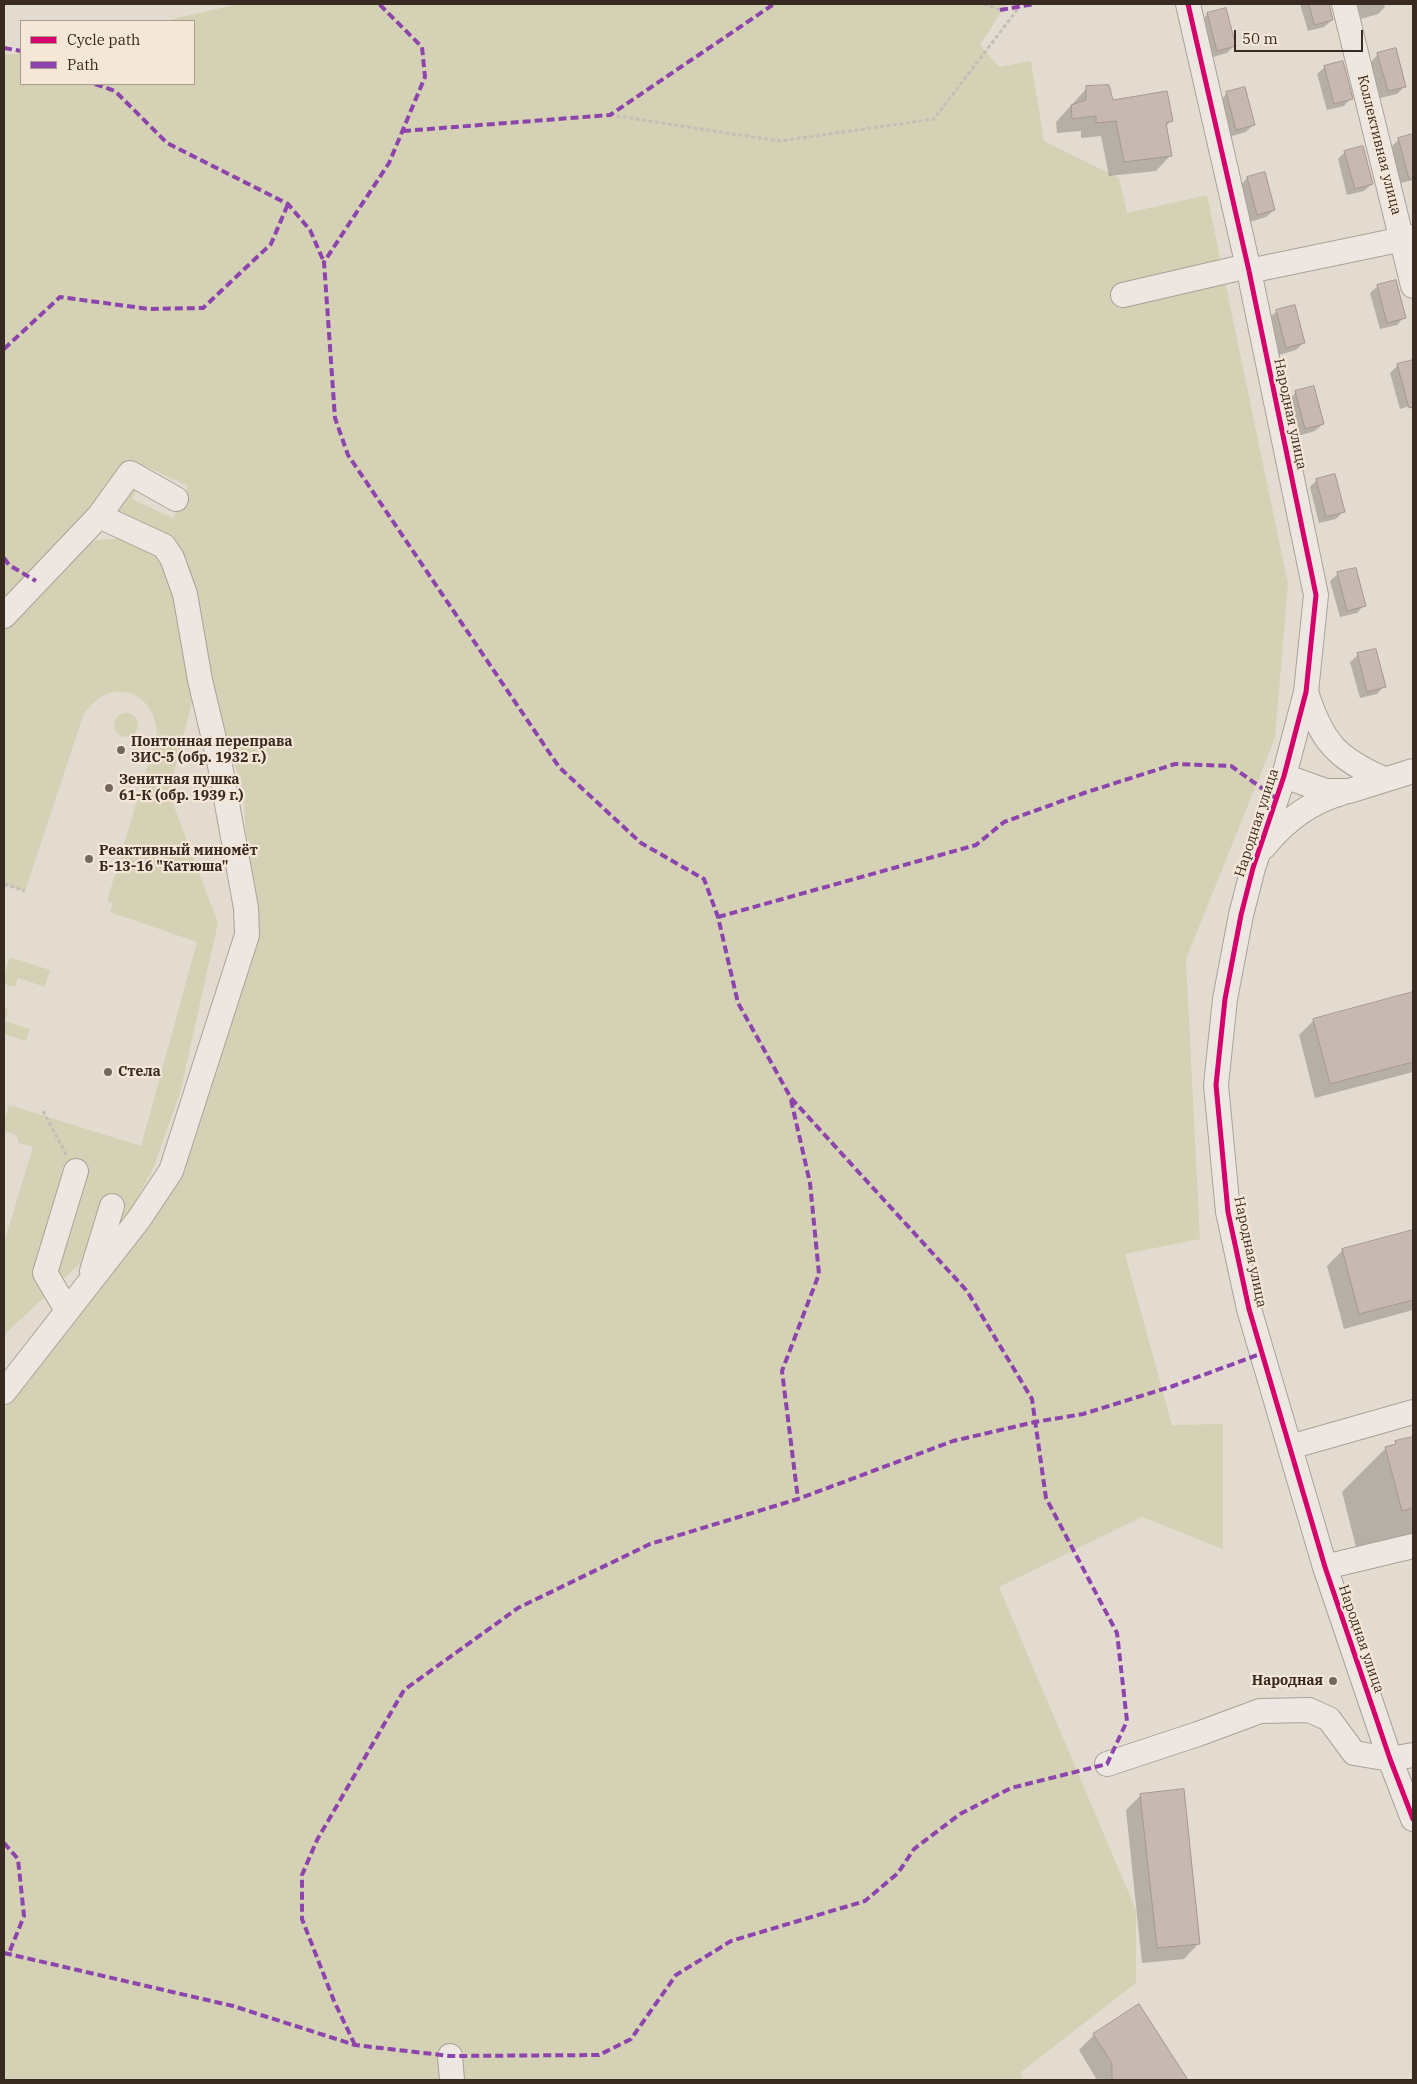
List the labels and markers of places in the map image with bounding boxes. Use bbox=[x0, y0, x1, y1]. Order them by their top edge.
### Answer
place label: Понтонная переправа ЗИС-5 (обр. 1932 г.) bbox=[131, 734, 292, 766]
marker: Понтонная переправа ЗИС-5 (обр. 1932 г.) bbox=[115, 744, 127, 756]
place label: Зенитная пушка 61-К (обр. 1939 г.) bbox=[119, 772, 244, 804]
marker: Зенитная пушка 61-К (обр. 1939 г.) bbox=[103, 782, 115, 794]
place label: Реактивный миномёт Б-13-16 "Катюша" bbox=[99, 843, 258, 876]
marker: Реактивный миномёт Б-13-16 "Катюша" bbox=[83, 853, 95, 865]
place label: Стела bbox=[118, 1064, 161, 1080]
marker: Стела bbox=[102, 1066, 114, 1078]
place label: Народная bbox=[1252, 1673, 1323, 1689]
marker: Народная bbox=[1327, 1675, 1339, 1687]

